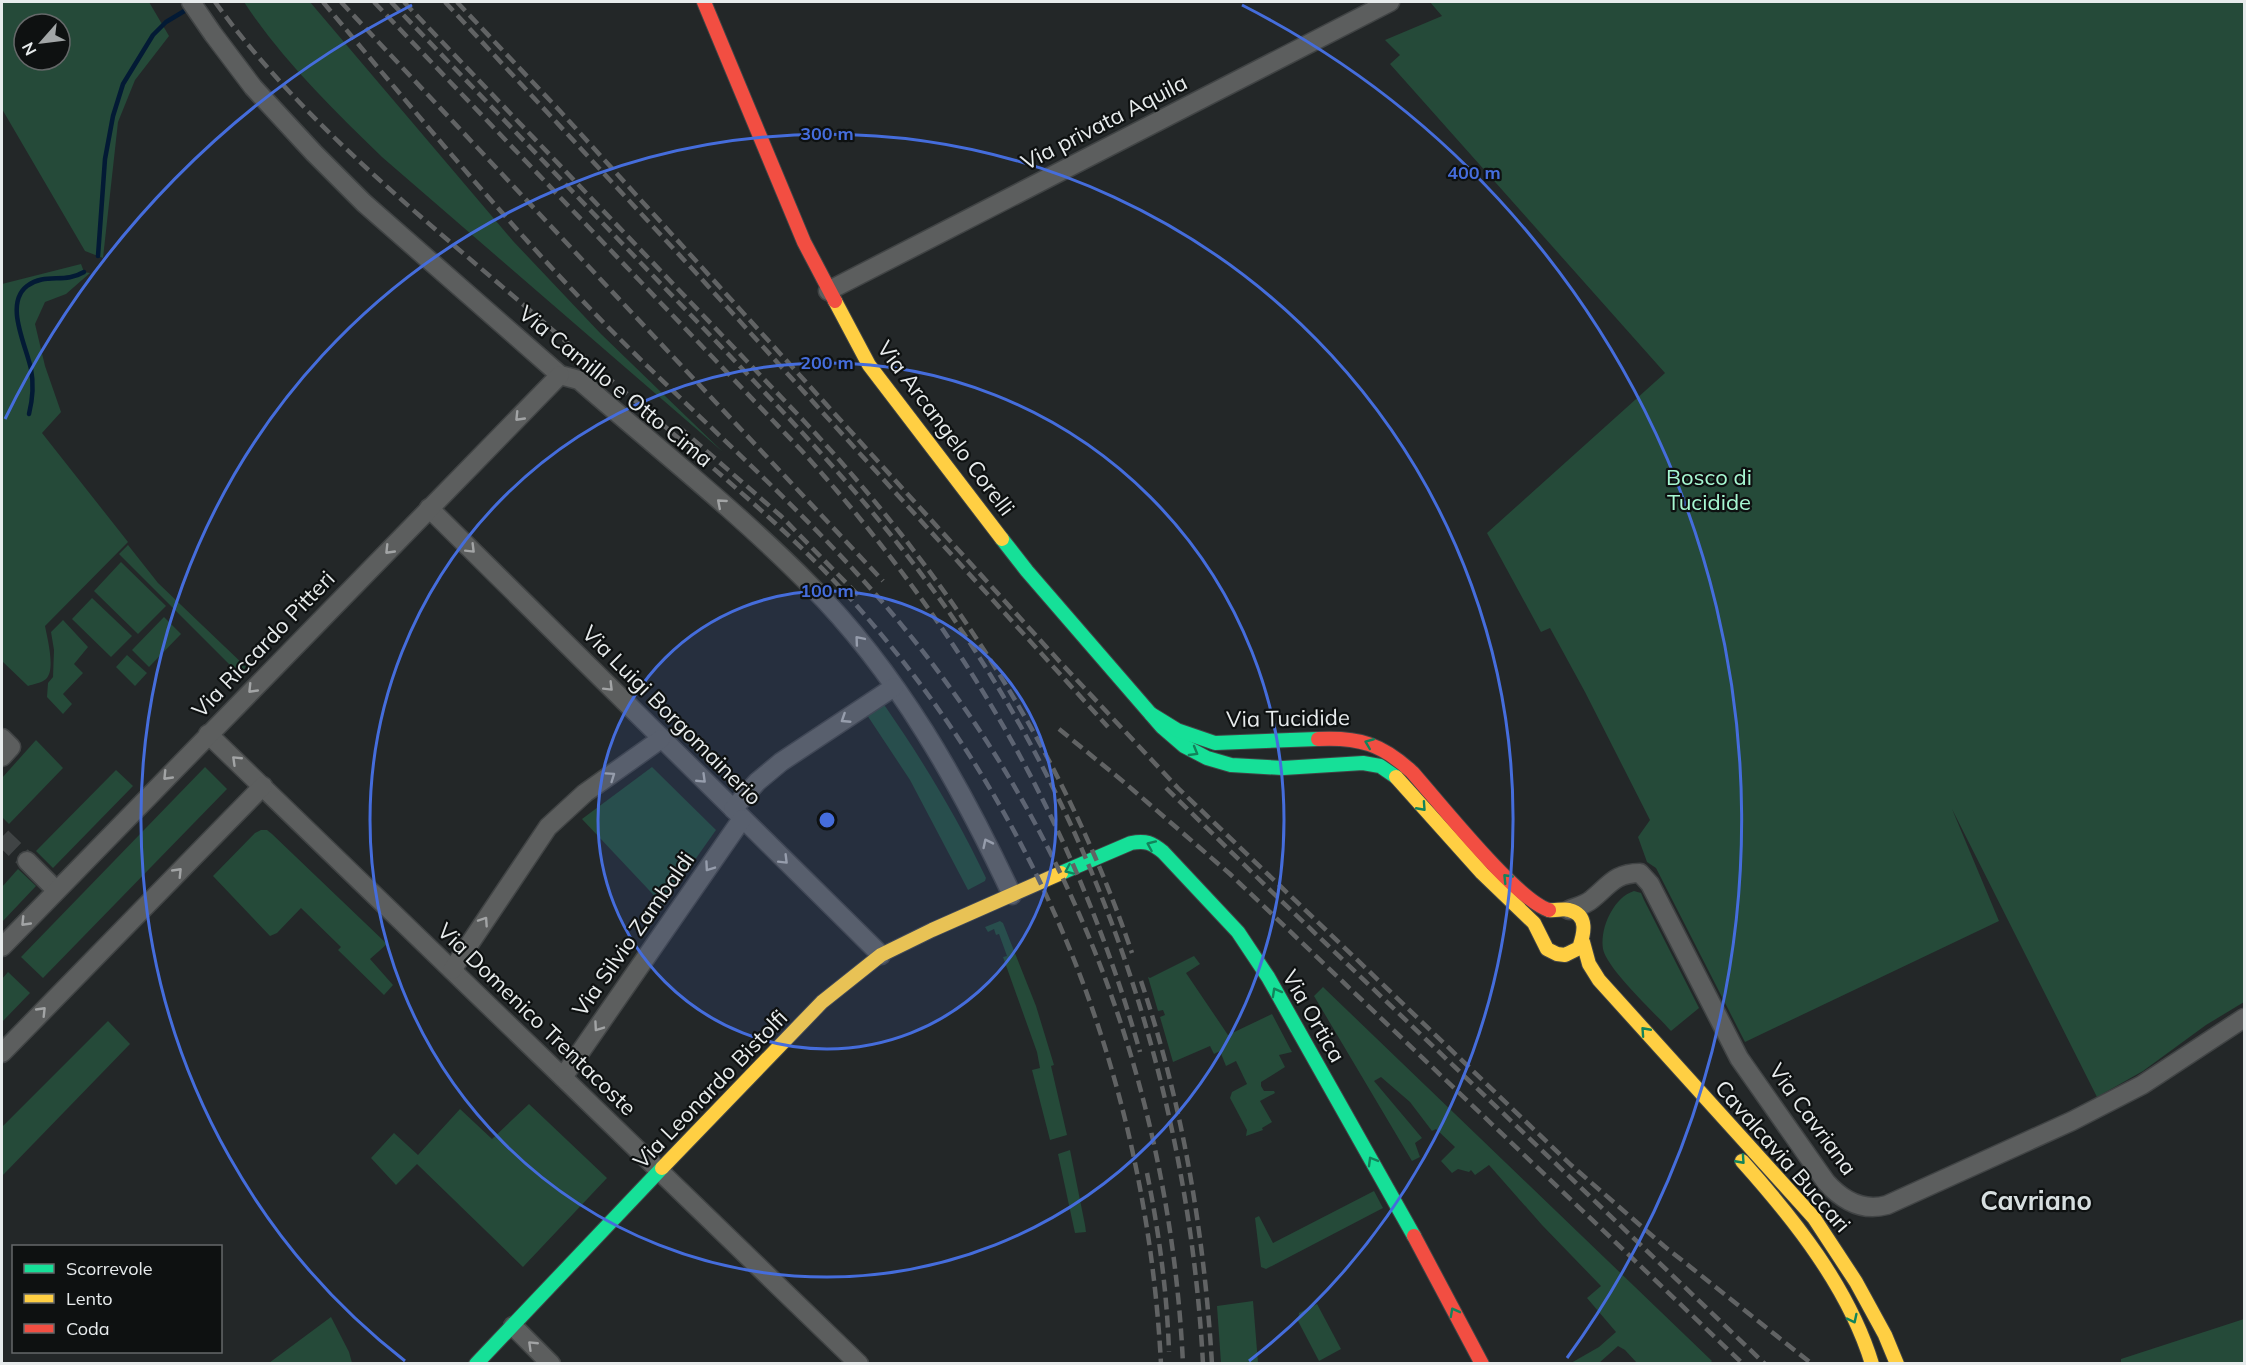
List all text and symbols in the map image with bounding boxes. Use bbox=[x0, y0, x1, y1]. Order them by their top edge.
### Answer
north arrow bbox=[12, 12, 72, 72]
text: N bbox=[17, 39, 40, 59]
street label: Via privata Aquila bbox=[1016, 68, 1192, 176]
text: 300 m bbox=[800, 122, 854, 145]
text: 400 m bbox=[1447, 161, 1501, 184]
street label: Via Camillo e Otto Cima bbox=[513, 299, 719, 473]
street label: Via Arcangelo Corelli bbox=[871, 335, 1021, 521]
text: 200 m bbox=[800, 351, 854, 374]
one-way arrow bbox=[516, 409, 527, 420]
park label: Bosco di Tucidide bbox=[1666, 463, 1752, 516]
one-way arrow bbox=[717, 499, 728, 510]
one-way arrow bbox=[385, 542, 396, 553]
one-way arrow bbox=[463, 542, 474, 553]
street label: Via Riccardo Pitteri bbox=[186, 565, 340, 723]
text: 100 m bbox=[800, 579, 854, 602]
street label: Via Luigi Borgomainerio bbox=[576, 619, 768, 811]
one-way arrow bbox=[855, 636, 866, 647]
one-way arrow bbox=[602, 680, 613, 691]
one-way arrow bbox=[248, 683, 259, 693]
street label: Via Tucidide bbox=[1226, 703, 1350, 733]
one-way arrow bbox=[841, 712, 852, 723]
one-way arrow bbox=[1364, 738, 1375, 750]
one-way arrow bbox=[1188, 745, 1198, 757]
one-way arrow bbox=[232, 756, 242, 767]
one-way arrow bbox=[164, 768, 175, 779]
one-way arrow bbox=[694, 771, 705, 782]
one-way arrow bbox=[604, 772, 615, 783]
one-way arrow bbox=[1415, 800, 1426, 811]
centre of rings bbox=[817, 810, 837, 830]
one-way arrow bbox=[982, 838, 994, 849]
one-way arrow bbox=[1146, 840, 1157, 852]
street label: Via Silvio Zambaldi bbox=[566, 846, 700, 1022]
one-way arrow bbox=[778, 853, 788, 864]
one-way arrow bbox=[705, 860, 716, 871]
one-way arrow bbox=[1064, 863, 1075, 875]
one-way arrow bbox=[171, 868, 182, 879]
one-way arrow bbox=[1504, 875, 1515, 886]
one-way arrow bbox=[21, 916, 32, 926]
street label: Via Domenico Trentacoste bbox=[432, 917, 642, 1121]
one-way arrow bbox=[477, 917, 488, 928]
street label: Via Ortica bbox=[1276, 965, 1352, 1067]
one-way arrow bbox=[1272, 988, 1283, 998]
street label: Via Leonardo Bistolfi bbox=[627, 1004, 793, 1174]
one-way arrow bbox=[35, 1008, 46, 1018]
one-way arrow bbox=[594, 1021, 605, 1032]
one-way arrow bbox=[1641, 1027, 1652, 1038]
street label: Via Cavriana bbox=[1763, 1058, 1863, 1180]
street label: Cavalcavia Buccari bbox=[1709, 1074, 1857, 1238]
one-way arrow bbox=[1734, 1153, 1745, 1164]
one-way arrow bbox=[1368, 1157, 1379, 1168]
district label: Cavriano bbox=[1980, 1184, 2092, 1217]
legend bbox=[12, 1245, 222, 1353]
text: Scorrevole bbox=[66, 1257, 153, 1280]
text: Lento bbox=[66, 1287, 113, 1310]
one-way arrow bbox=[1450, 1308, 1461, 1318]
one-way arrow bbox=[1845, 1313, 1857, 1324]
text: Coda bbox=[66, 1317, 110, 1340]
one-way arrow bbox=[529, 1341, 540, 1352]

